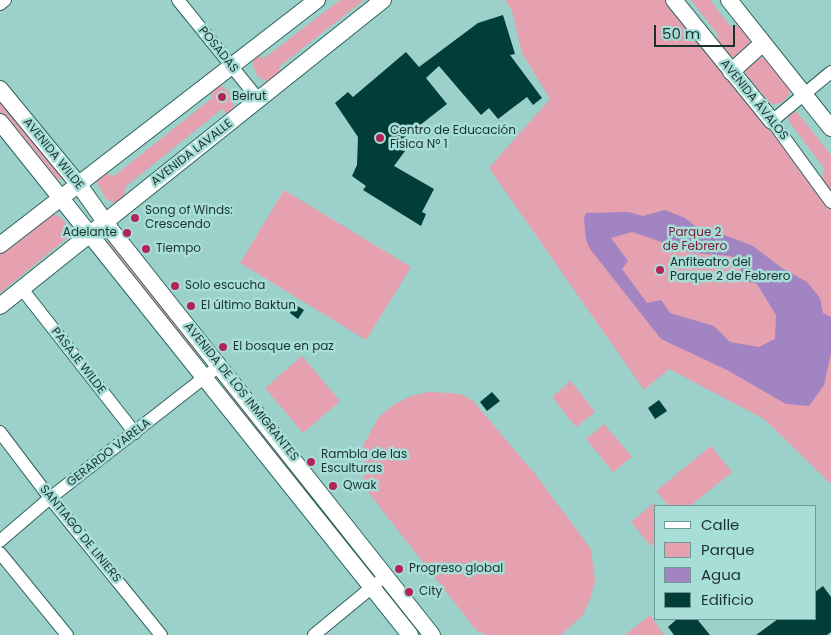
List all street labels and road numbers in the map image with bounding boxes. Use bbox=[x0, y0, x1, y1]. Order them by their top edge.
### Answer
street label: POSADAS bbox=[195, 24, 241, 76]
street label: AVENIDA ÁVALOS bbox=[717, 57, 791, 143]
street label: AVENIDA WILDE bbox=[20, 115, 86, 193]
street label: AVENIDA LAVALLE bbox=[148, 117, 236, 189]
street label: AVENIDA DE LOS INMIGRANTES bbox=[181, 320, 301, 464]
street label: PASAJE WILDE bbox=[48, 325, 108, 397]
street label: GERARDO VARELA bbox=[64, 416, 154, 490]
street label: SANTIAGO DE LINIERS bbox=[36, 482, 124, 586]

